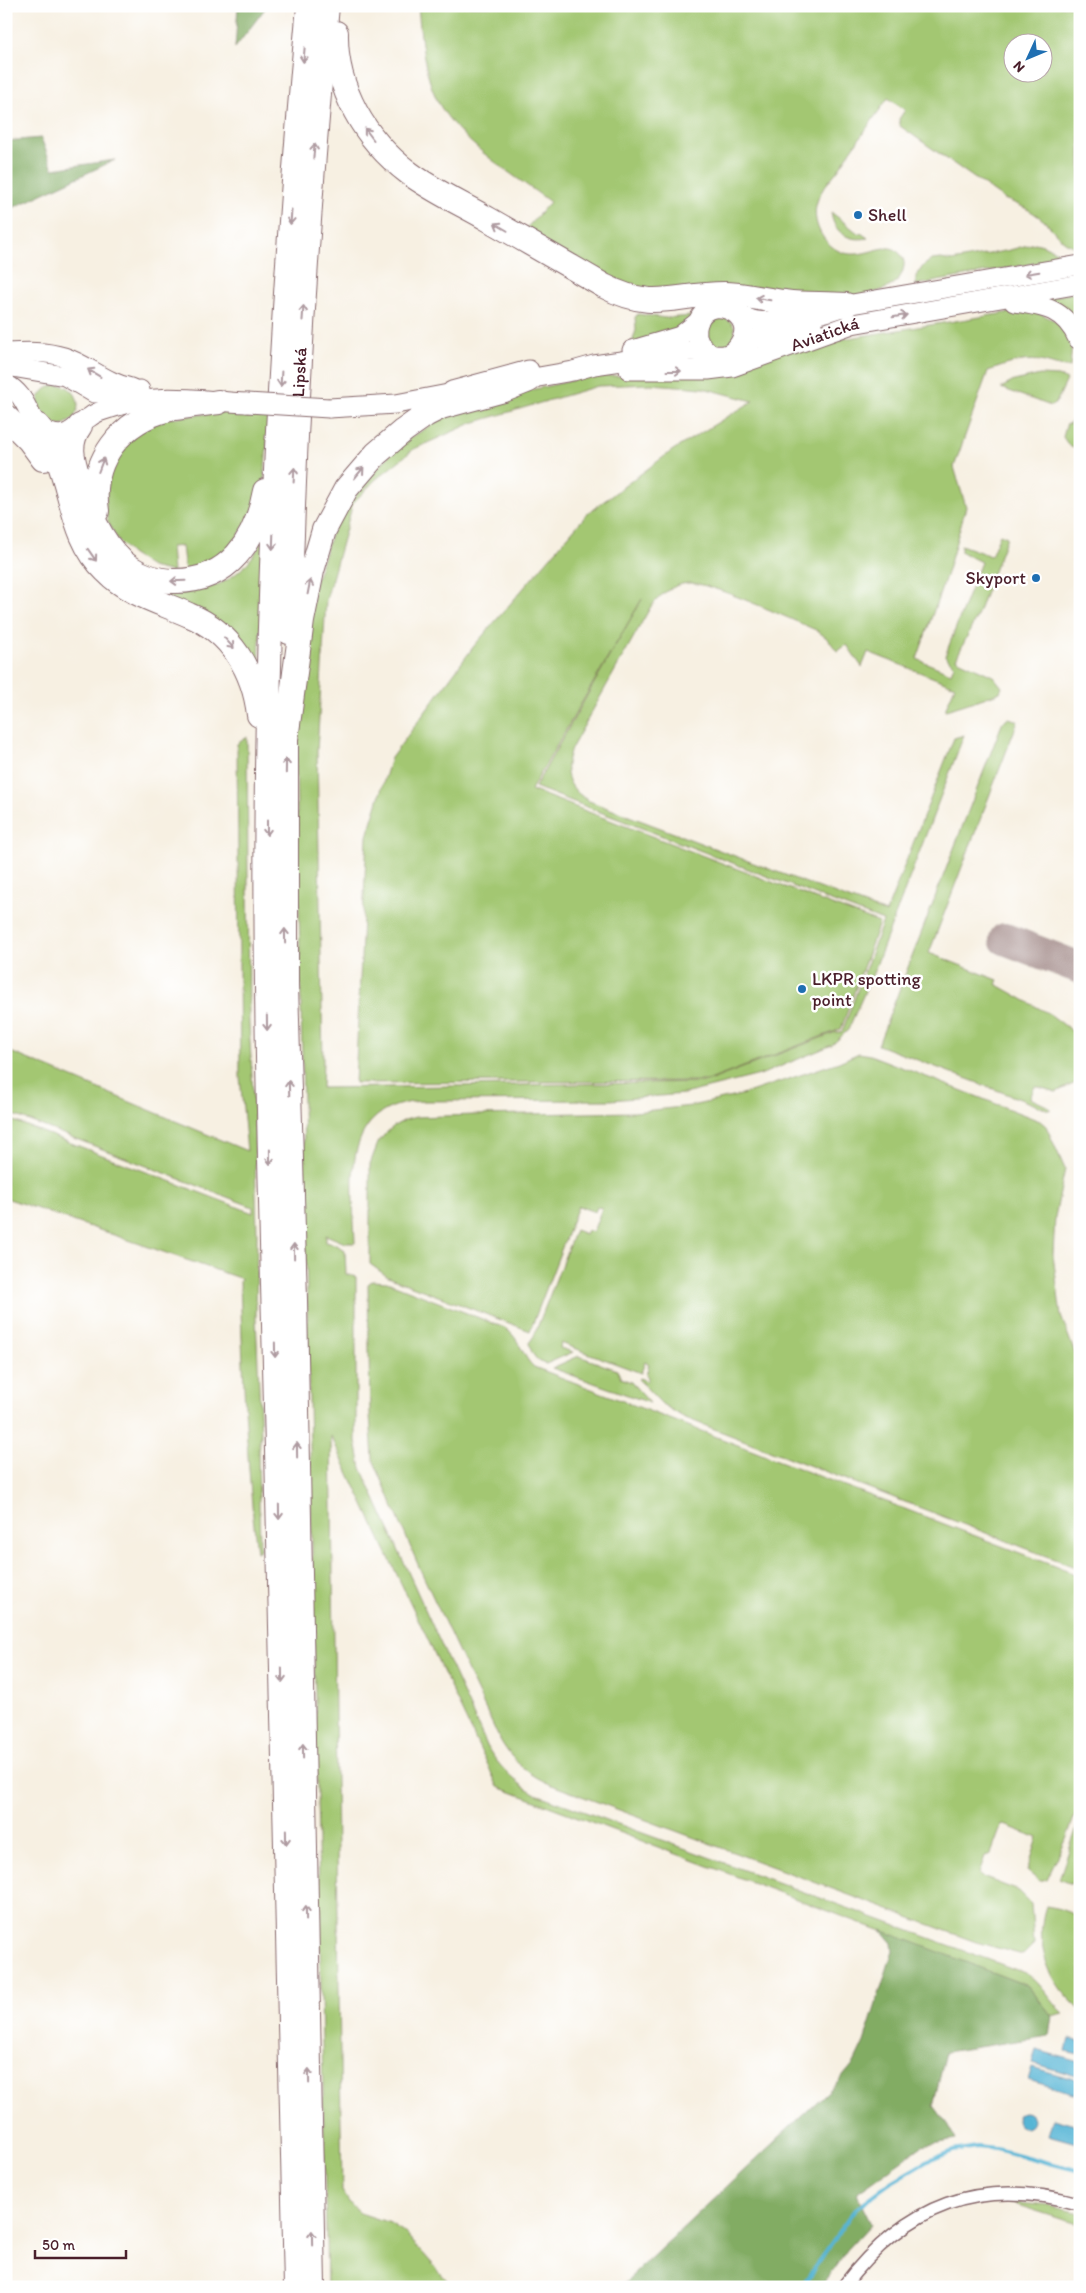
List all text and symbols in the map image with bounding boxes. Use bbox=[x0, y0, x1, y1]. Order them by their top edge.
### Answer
north arrow bbox=[1004, 32, 1054, 82]
one-way arrow bbox=[300, 46, 309, 62]
text: N bbox=[1010, 57, 1028, 76]
one-way arrow bbox=[364, 128, 375, 141]
one-way arrow bbox=[310, 143, 319, 159]
place label: Shell bbox=[868, 204, 907, 226]
one-way arrow bbox=[286, 208, 296, 224]
marker: Shell bbox=[852, 209, 864, 221]
one-way arrow bbox=[494, 221, 509, 231]
one-way arrow bbox=[1024, 268, 1040, 278]
one-way arrow bbox=[755, 293, 771, 303]
one-way arrow bbox=[299, 305, 308, 321]
one-way arrow bbox=[891, 310, 907, 320]
street label: Aviatická bbox=[788, 312, 862, 356]
street label: Lipská bbox=[287, 346, 312, 398]
one-way arrow bbox=[666, 366, 682, 375]
one-way arrow bbox=[87, 367, 102, 377]
one-way arrow bbox=[276, 371, 285, 387]
one-way arrow bbox=[97, 457, 106, 473]
one-way arrow bbox=[353, 466, 364, 479]
one-way arrow bbox=[290, 468, 299, 484]
one-way arrow bbox=[268, 533, 277, 549]
one-way arrow bbox=[87, 548, 97, 562]
place label: Skyport bbox=[966, 567, 1026, 589]
marker: Skyport bbox=[1030, 572, 1042, 584]
one-way arrow bbox=[170, 576, 186, 586]
one-way arrow bbox=[305, 580, 314, 596]
one-way arrow bbox=[223, 637, 235, 650]
one-way arrow bbox=[281, 759, 291, 775]
one-way arrow bbox=[262, 819, 272, 835]
one-way arrow bbox=[280, 928, 290, 944]
place label: LKPR spotting point bbox=[812, 968, 922, 1011]
marker: LKPR spotting point bbox=[796, 983, 808, 995]
one-way arrow bbox=[263, 1014, 272, 1030]
one-way arrow bbox=[284, 1081, 293, 1097]
one-way arrow bbox=[266, 1149, 275, 1165]
one-way arrow bbox=[289, 1243, 298, 1259]
one-way arrow bbox=[270, 1342, 280, 1358]
one-way arrow bbox=[292, 1443, 302, 1459]
one-way arrow bbox=[274, 1504, 283, 1520]
one-way arrow bbox=[277, 1666, 287, 1682]
one-way arrow bbox=[298, 1743, 308, 1759]
one-way arrow bbox=[281, 1828, 291, 1845]
one-way arrow bbox=[301, 1905, 311, 1922]
one-way arrow bbox=[304, 2068, 314, 2084]
scale bar bbox=[35, 2228, 126, 2260]
one-way arrow bbox=[308, 2230, 317, 2246]
text: 50 m bbox=[42, 2236, 75, 2254]

